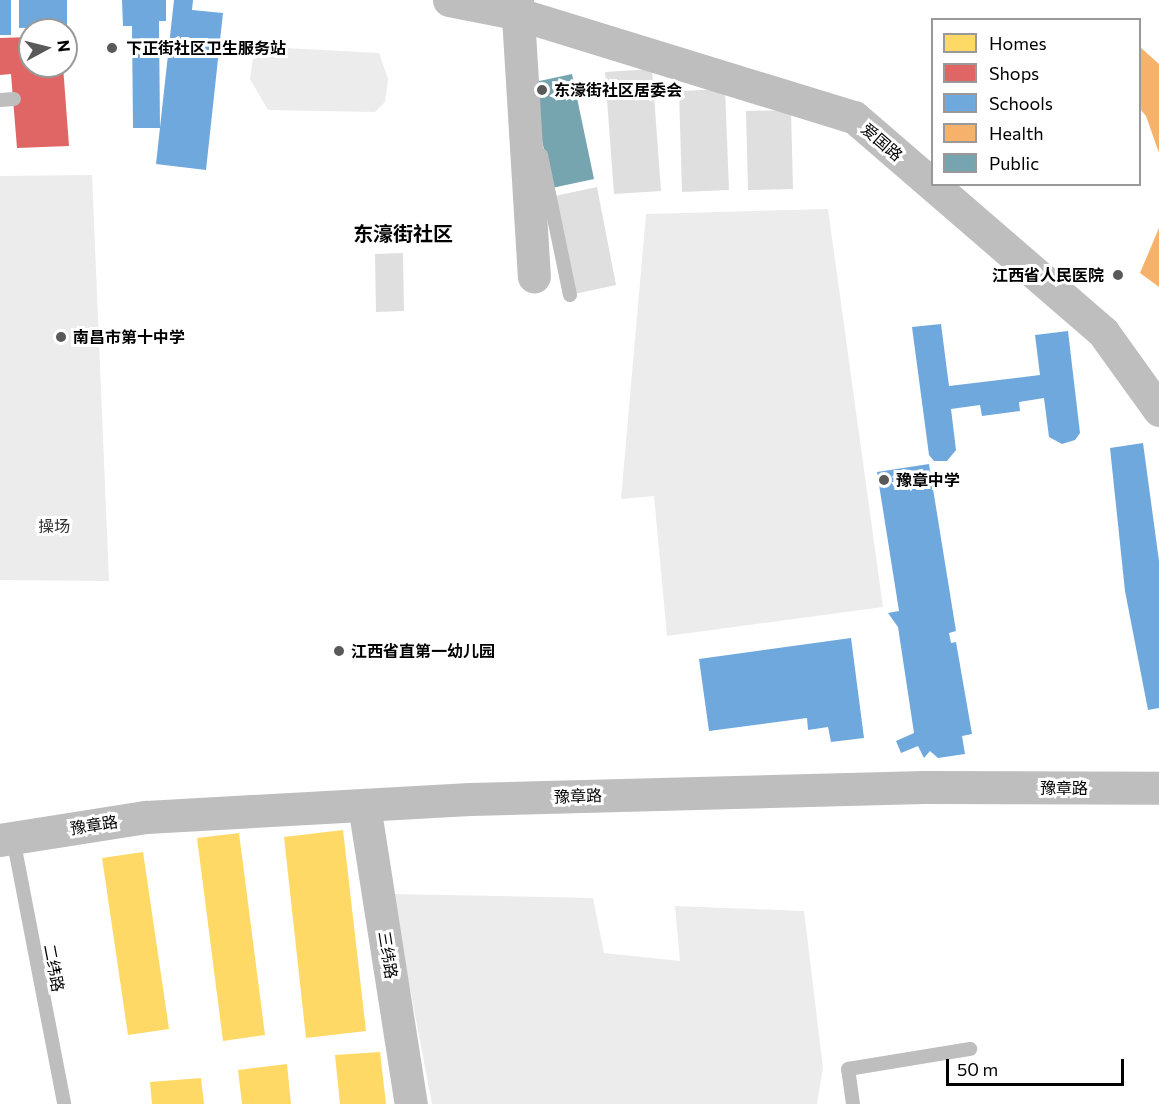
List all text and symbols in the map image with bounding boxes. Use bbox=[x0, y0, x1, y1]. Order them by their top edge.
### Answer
north arrow bbox=[18, 18, 78, 78]
legend bbox=[931, 18, 1141, 186]
text: Homes bbox=[989, 32, 1047, 54]
place label: 下正街社区卫生服务站 bbox=[126, 38, 286, 58]
text: N bbox=[54, 39, 75, 53]
marker: 下正街社区卫生服务站 bbox=[103, 39, 121, 57]
text: Shops bbox=[989, 62, 1039, 84]
place label: 东濠街社区居委会 bbox=[554, 80, 682, 100]
marker: 东濠街社区居委会 bbox=[535, 83, 549, 97]
text: Schools bbox=[989, 92, 1053, 114]
street label: 爱国路 bbox=[858, 119, 906, 165]
text: Health bbox=[989, 122, 1044, 144]
text: Public bbox=[989, 152, 1039, 174]
district label: 东濠街社区 bbox=[353, 221, 453, 245]
place label: 江西省人民医院 bbox=[992, 265, 1104, 285]
marker: 江西省人民医院 bbox=[1109, 266, 1127, 284]
place label: 南昌市第十中学 bbox=[73, 327, 185, 347]
marker: 南昌市第十中学 bbox=[54, 330, 68, 344]
place label: 豫章中学 bbox=[896, 470, 960, 490]
marker: 豫章中学 bbox=[877, 473, 891, 487]
park label: 操场 bbox=[38, 516, 70, 536]
place label: 江西省直第一幼儿园 bbox=[351, 641, 495, 661]
marker: 江西省直第一幼儿园 bbox=[332, 644, 346, 658]
street label: 豫章路 bbox=[1040, 778, 1088, 798]
street label: 豫章路 bbox=[554, 786, 602, 806]
street label: 豫章路 bbox=[69, 812, 119, 838]
street label: 三纬路 bbox=[375, 930, 401, 980]
street label: 二纬路 bbox=[40, 943, 68, 993]
scale bar bbox=[949, 1047, 1128, 1085]
text: 50 m bbox=[957, 1058, 998, 1080]

